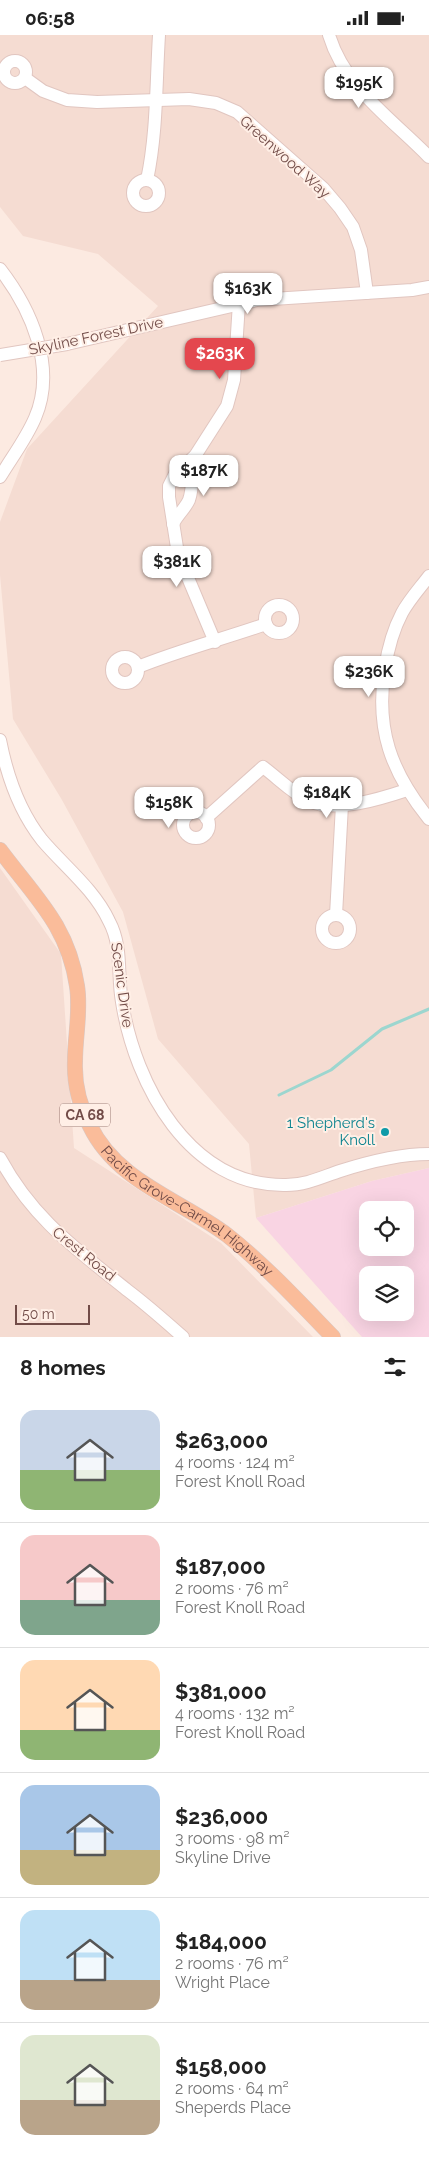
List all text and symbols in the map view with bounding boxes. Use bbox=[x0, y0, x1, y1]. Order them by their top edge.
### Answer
text: 06:58 bbox=[25, 7, 75, 29]
pin: $195K bbox=[324, 67, 394, 109]
text: $195K bbox=[335, 73, 383, 92]
street label: Greenwood Way bbox=[236, 112, 334, 202]
pin: $163K bbox=[213, 273, 283, 315]
text: $163K bbox=[224, 279, 272, 298]
street label: Skyline Forest Drive bbox=[27, 313, 165, 359]
pin: $263K bbox=[185, 337, 255, 380]
text: $263K bbox=[196, 344, 244, 363]
pin: $187K bbox=[169, 455, 239, 497]
text: $187K bbox=[180, 461, 228, 480]
pin: $381K bbox=[142, 545, 212, 588]
text: $381K bbox=[153, 552, 201, 571]
pin: $236K bbox=[334, 655, 404, 698]
text: $236K bbox=[345, 662, 393, 681]
pin: $184K bbox=[292, 777, 362, 819]
text: $184K bbox=[303, 783, 351, 802]
pin: $158K bbox=[134, 787, 204, 829]
text: $158K bbox=[145, 793, 193, 812]
street label: Scenic Drive bbox=[107, 941, 137, 1029]
road number: CA 68 bbox=[60, 1103, 110, 1127]
place label: 1 Shepherd's Knoll bbox=[287, 1114, 376, 1149]
marker: 1 Shepherd's Knoll bbox=[379, 1126, 391, 1138]
street label: Pacific Grove-Carmel Highway bbox=[97, 1142, 277, 1280]
map controls bbox=[359, 1201, 414, 1321]
button: locate bbox=[359, 1201, 414, 1256]
street label: Crest Road bbox=[49, 1223, 119, 1285]
button: layers bbox=[359, 1266, 414, 1321]
scale bar bbox=[15, 1302, 90, 1325]
text: 50 m bbox=[22, 1306, 55, 1322]
icon: filters bbox=[381, 1353, 409, 1381]
text: 8 homes bbox=[20, 1355, 106, 1380]
text: $263,000 bbox=[175, 1428, 268, 1453]
icon: home bbox=[60, 1430, 120, 1490]
text: 4 rooms · 124 m² bbox=[175, 1453, 295, 1472]
text: Forest Knoll Road bbox=[175, 1472, 305, 1491]
text: $187,000 bbox=[175, 1554, 266, 1579]
icon: home bbox=[60, 1555, 120, 1615]
text: 2 rooms · 76 m² bbox=[175, 1579, 289, 1598]
text: Forest Knoll Road bbox=[175, 1598, 305, 1617]
text: $381,000 bbox=[175, 1679, 267, 1704]
icon: home bbox=[60, 1680, 120, 1740]
text: 4 rooms · 132 m² bbox=[175, 1704, 295, 1723]
text: Forest Knoll Road bbox=[175, 1723, 305, 1742]
text: $236,000 bbox=[175, 1804, 268, 1829]
icon: home bbox=[60, 1805, 120, 1865]
text: 3 rooms · 98 m² bbox=[175, 1829, 290, 1848]
text: Skyline Drive bbox=[175, 1848, 271, 1867]
text: $184,000 bbox=[175, 1929, 267, 1954]
icon: home bbox=[60, 1930, 120, 1990]
text: 2 rooms · 76 m² bbox=[175, 1954, 289, 1973]
text: Wright Place bbox=[175, 1973, 270, 1992]
text: $158,000 bbox=[175, 2054, 267, 2079]
icon: home bbox=[60, 2055, 120, 2115]
text: 2 rooms · 64 m² bbox=[175, 2079, 289, 2098]
text: Sheperds Place bbox=[175, 2098, 291, 2117]

